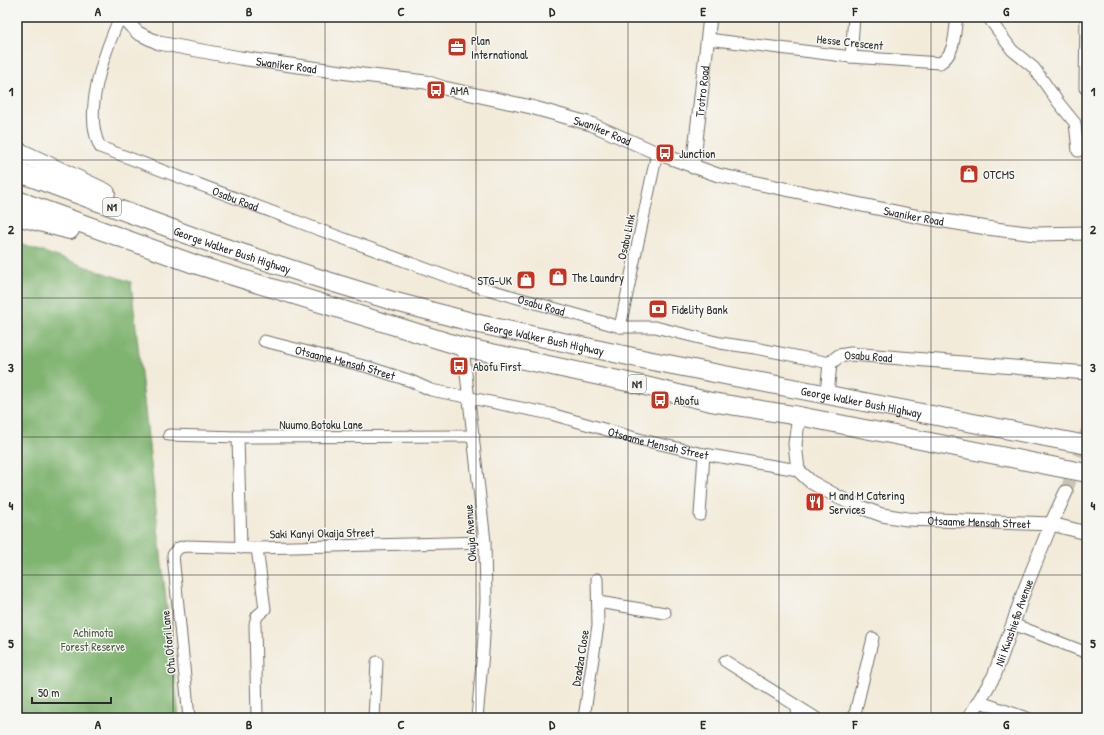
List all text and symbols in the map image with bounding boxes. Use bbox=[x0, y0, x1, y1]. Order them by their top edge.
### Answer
text: A bbox=[95, 2, 102, 20]
text: B bbox=[246, 2, 253, 20]
text: C bbox=[397, 2, 405, 20]
text: D bbox=[549, 2, 556, 20]
text: E bbox=[700, 2, 706, 20]
text: F bbox=[852, 2, 859, 20]
text: G bbox=[1003, 2, 1010, 20]
street label: Hesse Crescent bbox=[816, 30, 885, 54]
place label: Plan International bbox=[471, 32, 529, 63]
office icon: Plan International bbox=[446, 36, 468, 58]
street label: Swaniker Road bbox=[255, 52, 318, 77]
street label: Trotro Road bbox=[690, 65, 713, 118]
bus stop icon: AMA bbox=[425, 79, 447, 101]
text: 1 bbox=[9, 82, 14, 100]
place label: AMA bbox=[450, 82, 469, 99]
text: 1 bbox=[1091, 82, 1096, 100]
street label: Swaniker Road bbox=[572, 111, 634, 149]
bus stop icon: Junction bbox=[654, 142, 676, 164]
place label: Junction bbox=[679, 145, 715, 162]
shop icon: OTCMS bbox=[958, 163, 980, 185]
place label: OTCMS bbox=[983, 166, 1015, 183]
street label: Osabu Road bbox=[210, 182, 261, 215]
road number: N1 bbox=[103, 198, 121, 216]
street label: Swaniker Road bbox=[882, 201, 945, 229]
street label: Osabu Link bbox=[613, 213, 639, 261]
text: 2 bbox=[8, 220, 15, 238]
text: 2 bbox=[1090, 220, 1097, 238]
street label: George Walker Bush Highway bbox=[171, 222, 293, 277]
shop icon: The Laundry bbox=[547, 266, 569, 288]
shop icon: STG-UK bbox=[515, 269, 537, 291]
place label: The Laundry bbox=[572, 269, 624, 286]
place label: STG-UK bbox=[477, 272, 513, 289]
street label: Osabu Road bbox=[516, 290, 567, 319]
bank icon: Fidelity Bank bbox=[647, 298, 669, 320]
place label: Fidelity Bank bbox=[671, 301, 728, 318]
street label: George Walker Bush Highway bbox=[482, 317, 606, 359]
street label: Otsaame Mensah Street bbox=[293, 341, 398, 384]
street label: Osabu Road bbox=[843, 346, 893, 366]
bus stop icon: Abofu First bbox=[448, 355, 470, 377]
text: 3 bbox=[8, 358, 14, 376]
place label: Abofu First bbox=[473, 358, 522, 375]
text: 3 bbox=[1090, 358, 1096, 376]
road number: N1 bbox=[628, 375, 646, 393]
street label: George Walker Bush Highway bbox=[800, 381, 923, 421]
bus stop icon: Abofu bbox=[649, 389, 671, 411]
place label: Abofu bbox=[674, 392, 699, 409]
street label: Nuumo Botoku Lane bbox=[279, 416, 363, 433]
street label: Otsaame Mensah Street bbox=[606, 422, 711, 463]
place label: M and M Catering Services bbox=[829, 487, 905, 518]
restaurant icon: M and M Catering Services bbox=[804, 491, 826, 513]
text: 4 bbox=[9, 496, 14, 514]
text: 4 bbox=[1091, 496, 1096, 514]
street label: Okuja Avenue bbox=[460, 504, 480, 562]
street label: Otsaame Mensah Street bbox=[927, 511, 1032, 532]
street label: Saki Kanyi Okaija Street bbox=[269, 524, 375, 542]
street label: Nii Kwashiefio Avenue bbox=[990, 576, 1037, 668]
street label: Otu Ofori Lane bbox=[156, 609, 180, 675]
park label: Achimota Forest Reserve bbox=[60, 624, 125, 655]
street label: Dzadza Close bbox=[567, 628, 593, 687]
text: 5 bbox=[8, 634, 14, 652]
text: 5 bbox=[1090, 634, 1096, 652]
scale bar bbox=[32, 679, 111, 705]
text: 50 m bbox=[38, 684, 59, 701]
text: A bbox=[95, 715, 102, 733]
text: B bbox=[246, 715, 253, 733]
text: C bbox=[397, 715, 405, 733]
text: D bbox=[549, 715, 556, 733]
text: E bbox=[700, 715, 706, 733]
text: F bbox=[852, 715, 859, 733]
text: G bbox=[1003, 715, 1010, 733]

